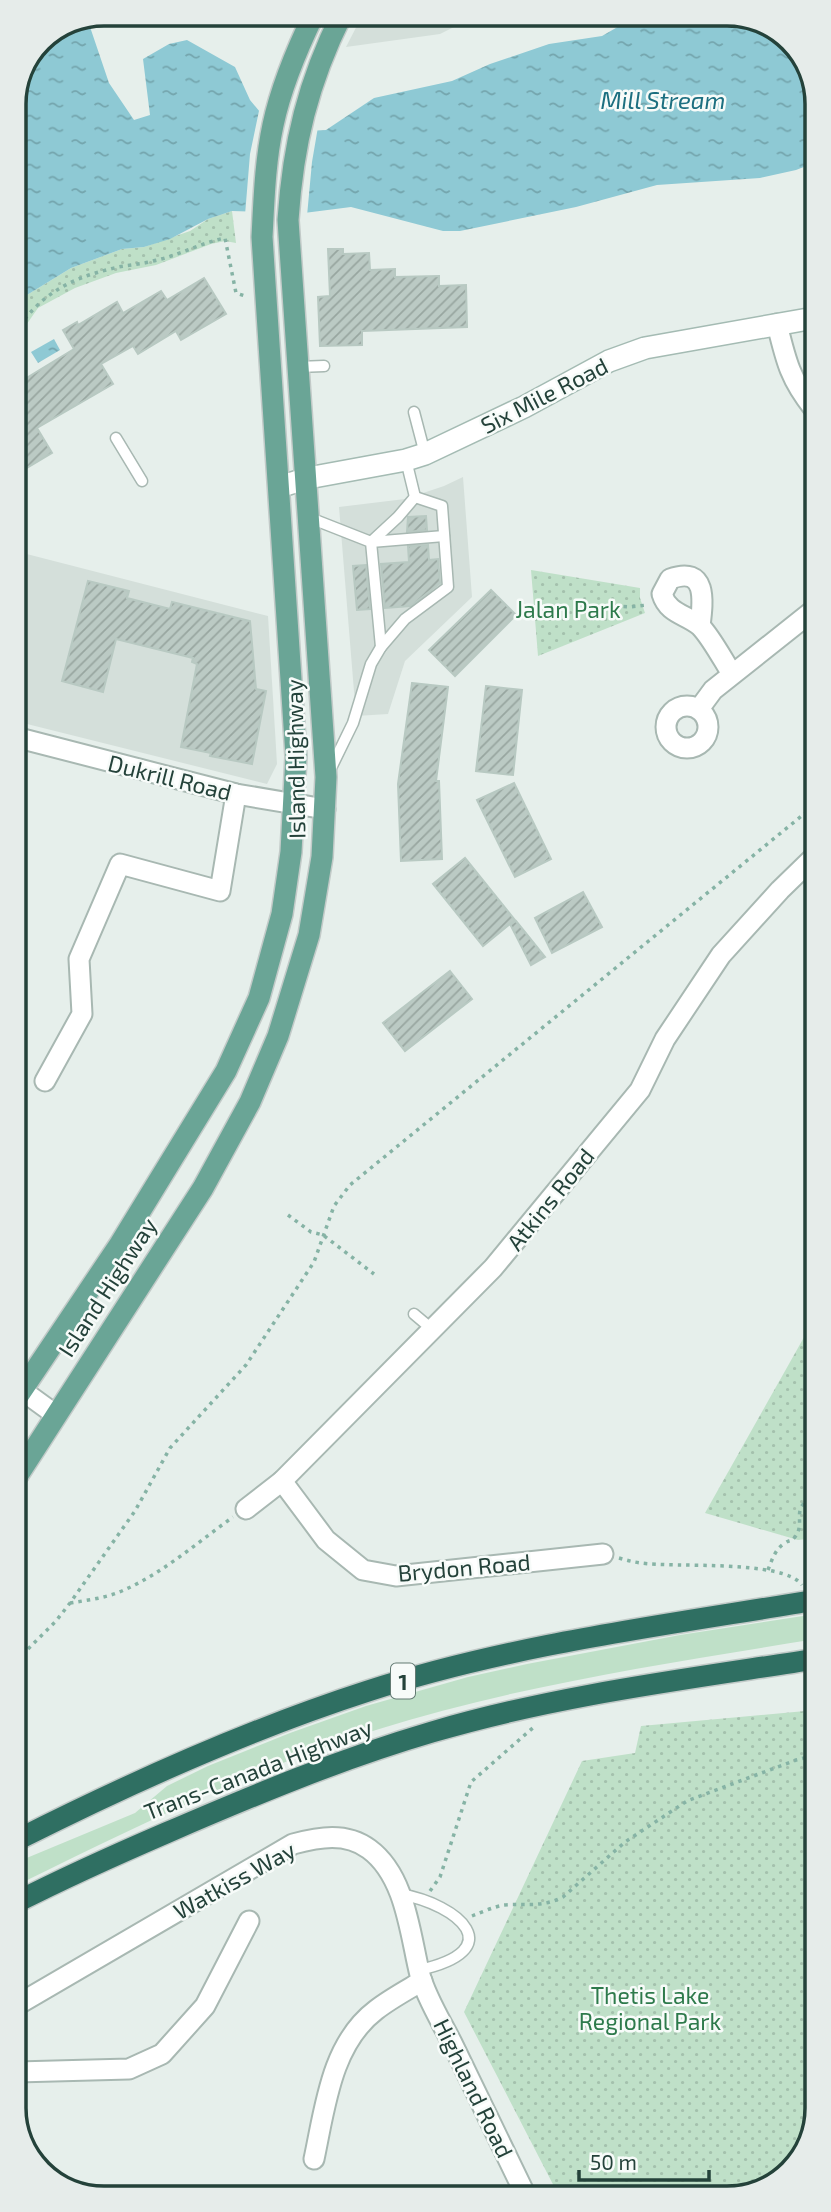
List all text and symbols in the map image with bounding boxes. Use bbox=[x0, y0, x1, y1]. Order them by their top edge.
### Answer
water label: Mill Stream bbox=[601, 85, 726, 114]
street label: Six Mile Road bbox=[476, 351, 612, 439]
park label: Jalan Park bbox=[515, 595, 621, 623]
street label: Island Highway bbox=[280, 679, 310, 839]
street label: Dukrill Road bbox=[105, 748, 235, 806]
street label: Atkins Road bbox=[500, 1142, 600, 1256]
street label: Island Highway bbox=[52, 1212, 162, 1362]
street label: Brydon Road bbox=[396, 1547, 532, 1587]
road number: 1 bbox=[391, 1664, 415, 1698]
street label: Trans-Canada Highway bbox=[140, 1713, 376, 1825]
street label: Watkiss Way bbox=[168, 1835, 300, 1925]
park label: Thetis Lake Regional Park bbox=[579, 1981, 722, 2035]
street label: Highland Road bbox=[428, 2014, 520, 2162]
scale bar bbox=[579, 2138, 708, 2182]
text: 50 m bbox=[590, 2149, 637, 2174]

